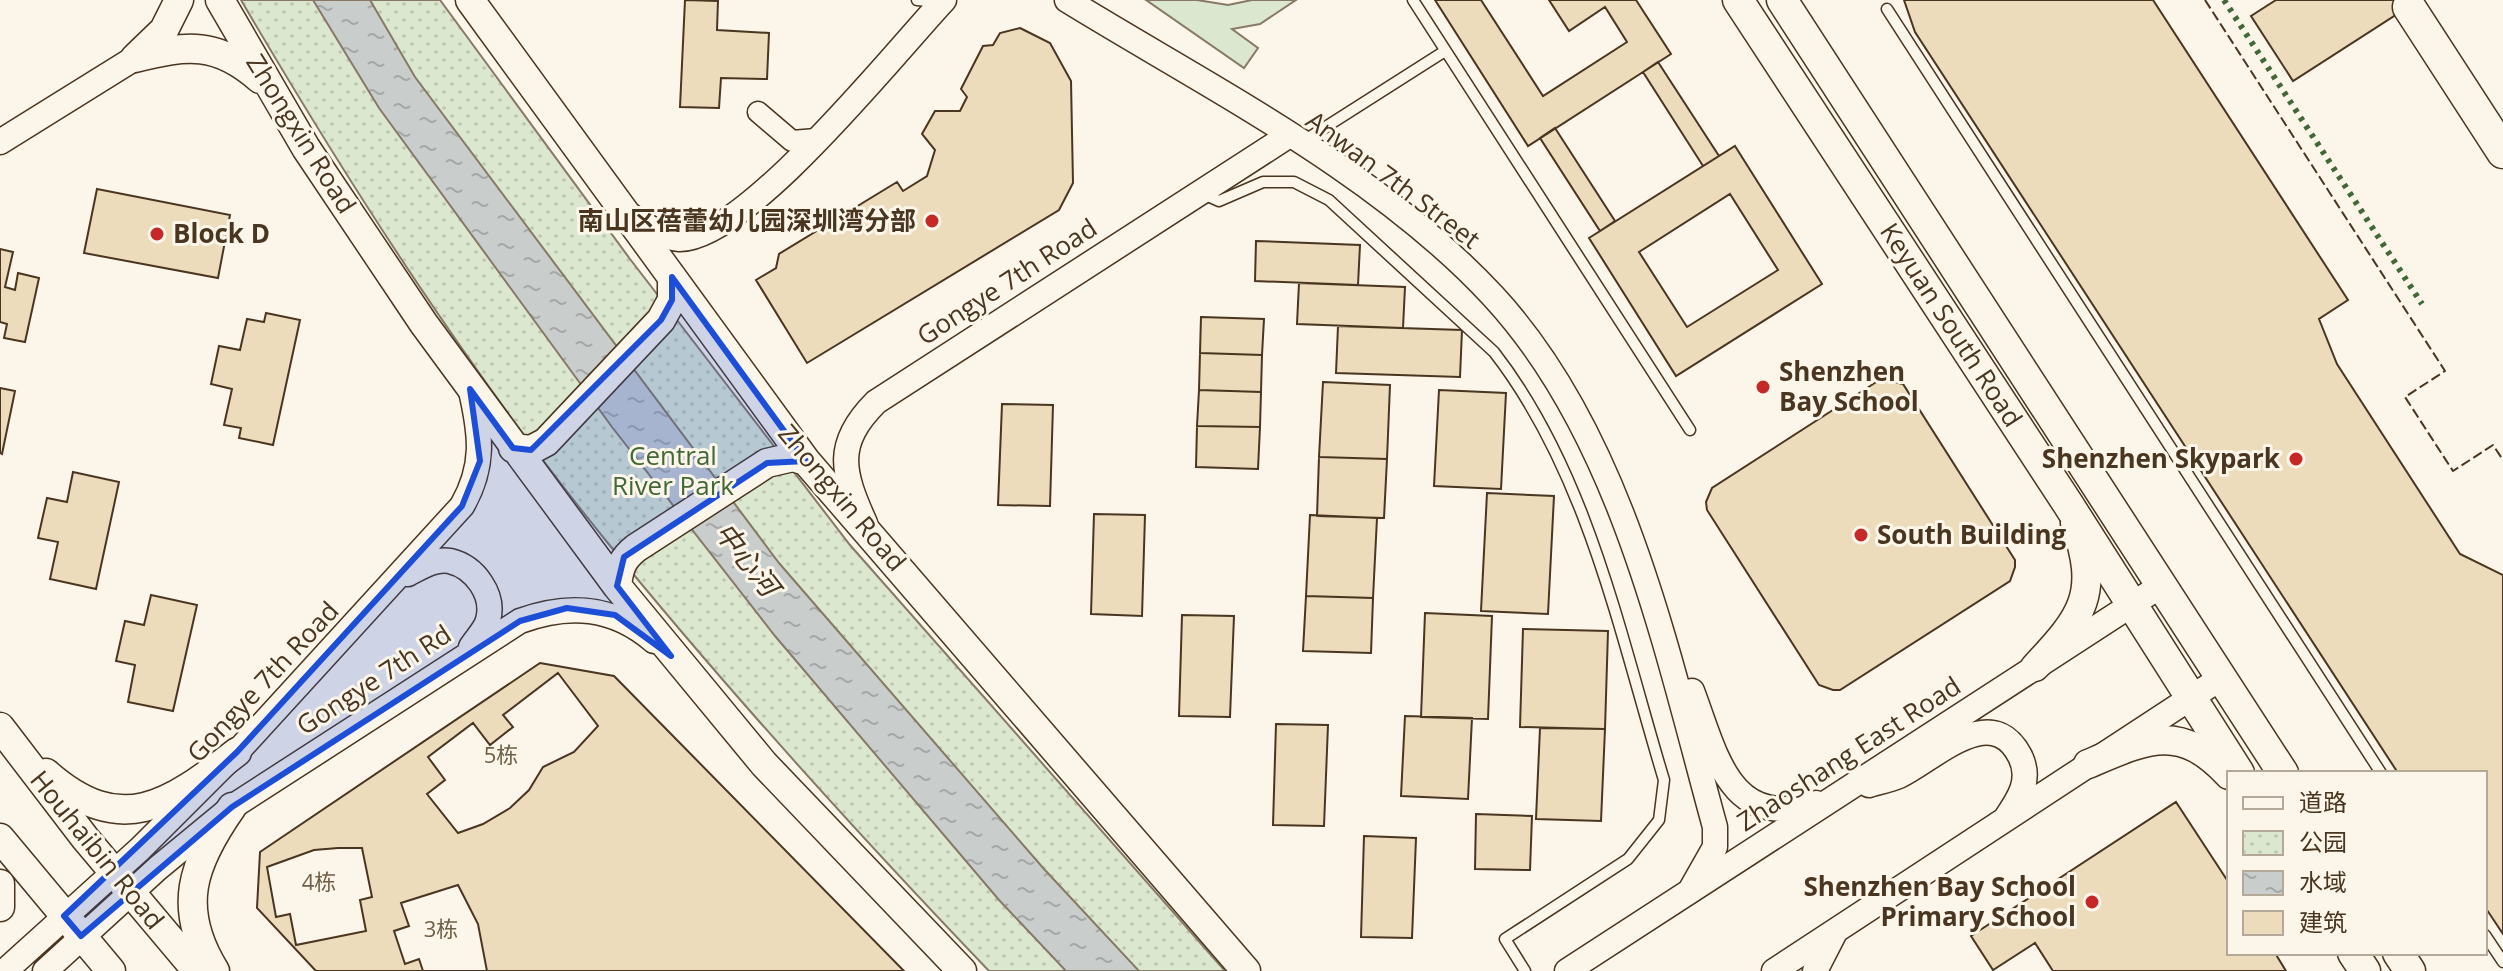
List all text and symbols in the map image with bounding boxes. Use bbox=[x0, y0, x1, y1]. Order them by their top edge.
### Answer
street label: Zhongxin Road bbox=[239, 47, 365, 220]
street label: Anwan 7th Street bbox=[1299, 102, 1488, 257]
place label: 南山区蓓蕾幼儿园深圳湾分部 bbox=[578, 202, 916, 238]
street label: Gongye 7th Road bbox=[909, 209, 1103, 353]
marker: 南山区蓓蕾幼儿园深圳湾分部 bbox=[923, 212, 941, 230]
place label: Block D bbox=[173, 215, 270, 251]
street label: Keyuan South Road bbox=[1872, 215, 2031, 433]
marker: Block D bbox=[148, 225, 166, 243]
place label: Shenzhen Bay School bbox=[1779, 353, 1919, 419]
marker: Shenzhen Bay School bbox=[1754, 378, 1772, 396]
street label: Zhongxin Road bbox=[771, 416, 915, 578]
park label: Central River Park bbox=[612, 437, 734, 503]
place label: Shenzhen Skypark bbox=[2042, 440, 2281, 476]
marker: Shenzhen Skypark bbox=[2287, 450, 2305, 468]
water label: 中心河 bbox=[707, 514, 792, 607]
place label: South Building bbox=[1877, 516, 2067, 552]
marker: South Building bbox=[1852, 526, 1870, 544]
street label: Gongye 7th Road bbox=[178, 593, 346, 770]
street label: Gongye 7th Rd bbox=[289, 616, 458, 743]
street label: Zhaoshang East Road bbox=[1730, 667, 1967, 839]
house number: 5栋 bbox=[484, 739, 518, 769]
street label: Houhaibin Road bbox=[22, 762, 173, 936]
legend bbox=[2227, 771, 2487, 955]
text: 道路 bbox=[2299, 785, 2347, 818]
text: 公园 bbox=[2299, 825, 2347, 858]
text: 水域 bbox=[2299, 865, 2347, 898]
house number: 4栋 bbox=[302, 866, 336, 896]
place label: Shenzhen Bay School Primary School bbox=[1804, 868, 2076, 934]
marker: Shenzhen Bay School Primary School bbox=[2083, 893, 2101, 911]
text: 建筑 bbox=[2299, 905, 2347, 938]
house number: 3栋 bbox=[424, 913, 458, 943]

